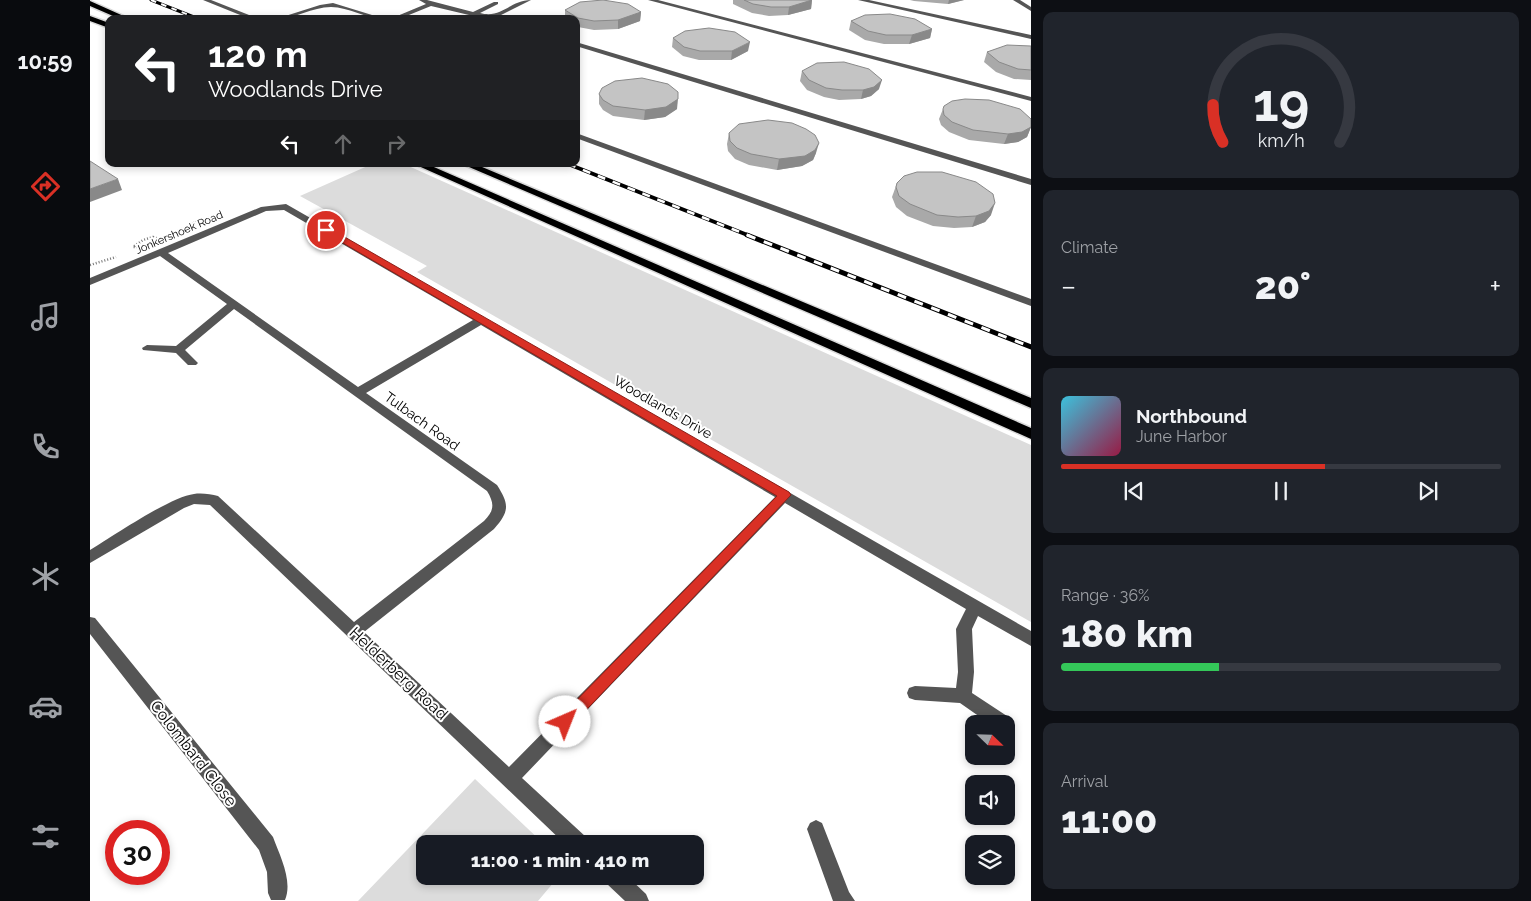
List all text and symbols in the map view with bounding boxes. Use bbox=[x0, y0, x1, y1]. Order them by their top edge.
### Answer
text: 120 m bbox=[208, 34, 308, 75]
icon: left bbox=[125, 35, 190, 100]
text: 10:59 bbox=[18, 48, 72, 74]
text: 19 bbox=[1253, 72, 1309, 133]
text: Woodlands Drive bbox=[208, 76, 383, 102]
icon: left bbox=[276, 130, 304, 158]
icon: ahead bbox=[329, 130, 357, 158]
icon: right bbox=[382, 130, 410, 158]
text: km/h bbox=[1257, 130, 1305, 151]
icon: directions bbox=[28, 169, 63, 204]
street label: Jonkershoek Road bbox=[133, 208, 225, 257]
pin bbox=[305, 209, 347, 251]
icon: arrive bbox=[312, 216, 340, 244]
text: Climate bbox=[1061, 238, 1118, 257]
text: 20° bbox=[1255, 263, 1311, 308]
text: − bbox=[1061, 270, 1076, 303]
text: + bbox=[1489, 270, 1501, 303]
icon: music bbox=[28, 299, 63, 334]
street label: Woodlands Drive bbox=[611, 372, 715, 442]
street label: Tulbach Road bbox=[381, 388, 463, 454]
text: Northbound bbox=[1136, 405, 1247, 427]
text: June Harbor bbox=[1136, 427, 1227, 446]
icon: phone bbox=[28, 429, 63, 464]
icon: previous bbox=[1120, 477, 1148, 505]
icon: pause bbox=[1267, 477, 1295, 505]
icon: next bbox=[1414, 477, 1442, 505]
icon: climate bbox=[28, 559, 63, 594]
text: Range · 36% bbox=[1061, 586, 1149, 605]
text: 180 km bbox=[1061, 611, 1193, 656]
street label: Helderberg Road bbox=[346, 623, 452, 724]
icon: car bbox=[28, 689, 63, 724]
position arrow bbox=[538, 695, 590, 747]
street label: Colombard Close bbox=[146, 697, 241, 810]
north arrow bbox=[965, 715, 1015, 765]
map controls bbox=[965, 715, 1015, 885]
text: Arrival bbox=[1061, 772, 1108, 791]
button: sound bbox=[965, 775, 1015, 825]
text: 11:00 bbox=[1061, 797, 1157, 842]
icon: filters bbox=[28, 819, 63, 854]
speed limit sign: 30 bbox=[105, 820, 170, 885]
button: layers bbox=[965, 835, 1015, 885]
text: 11:00 · 1 min · 410 m bbox=[471, 849, 649, 871]

